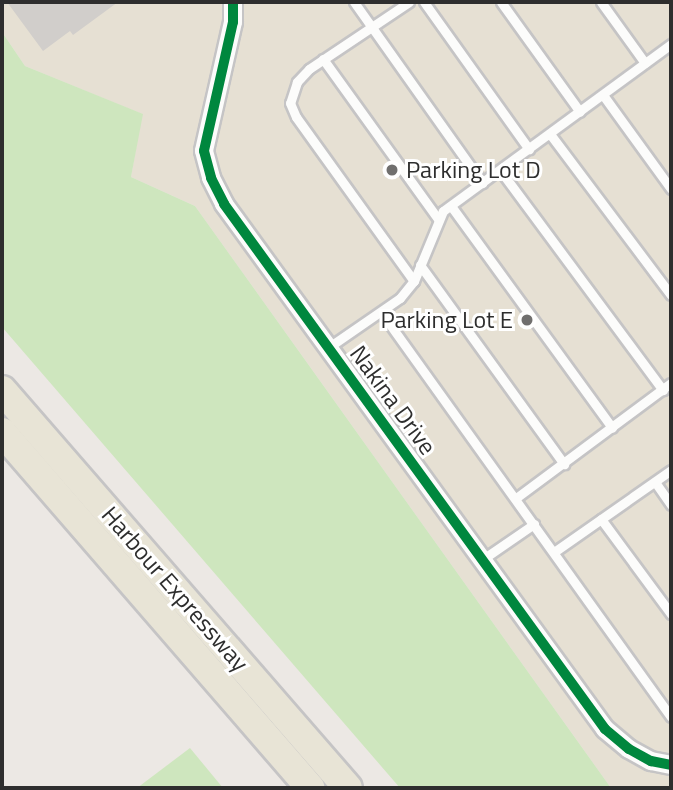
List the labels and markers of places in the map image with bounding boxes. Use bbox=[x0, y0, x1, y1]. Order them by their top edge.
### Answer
place label: Parking Lot D bbox=[406, 156, 541, 184]
marker: Parking Lot D bbox=[384, 162, 400, 178]
place label: Parking Lot E bbox=[380, 306, 513, 334]
marker: Parking Lot E bbox=[519, 312, 535, 328]

